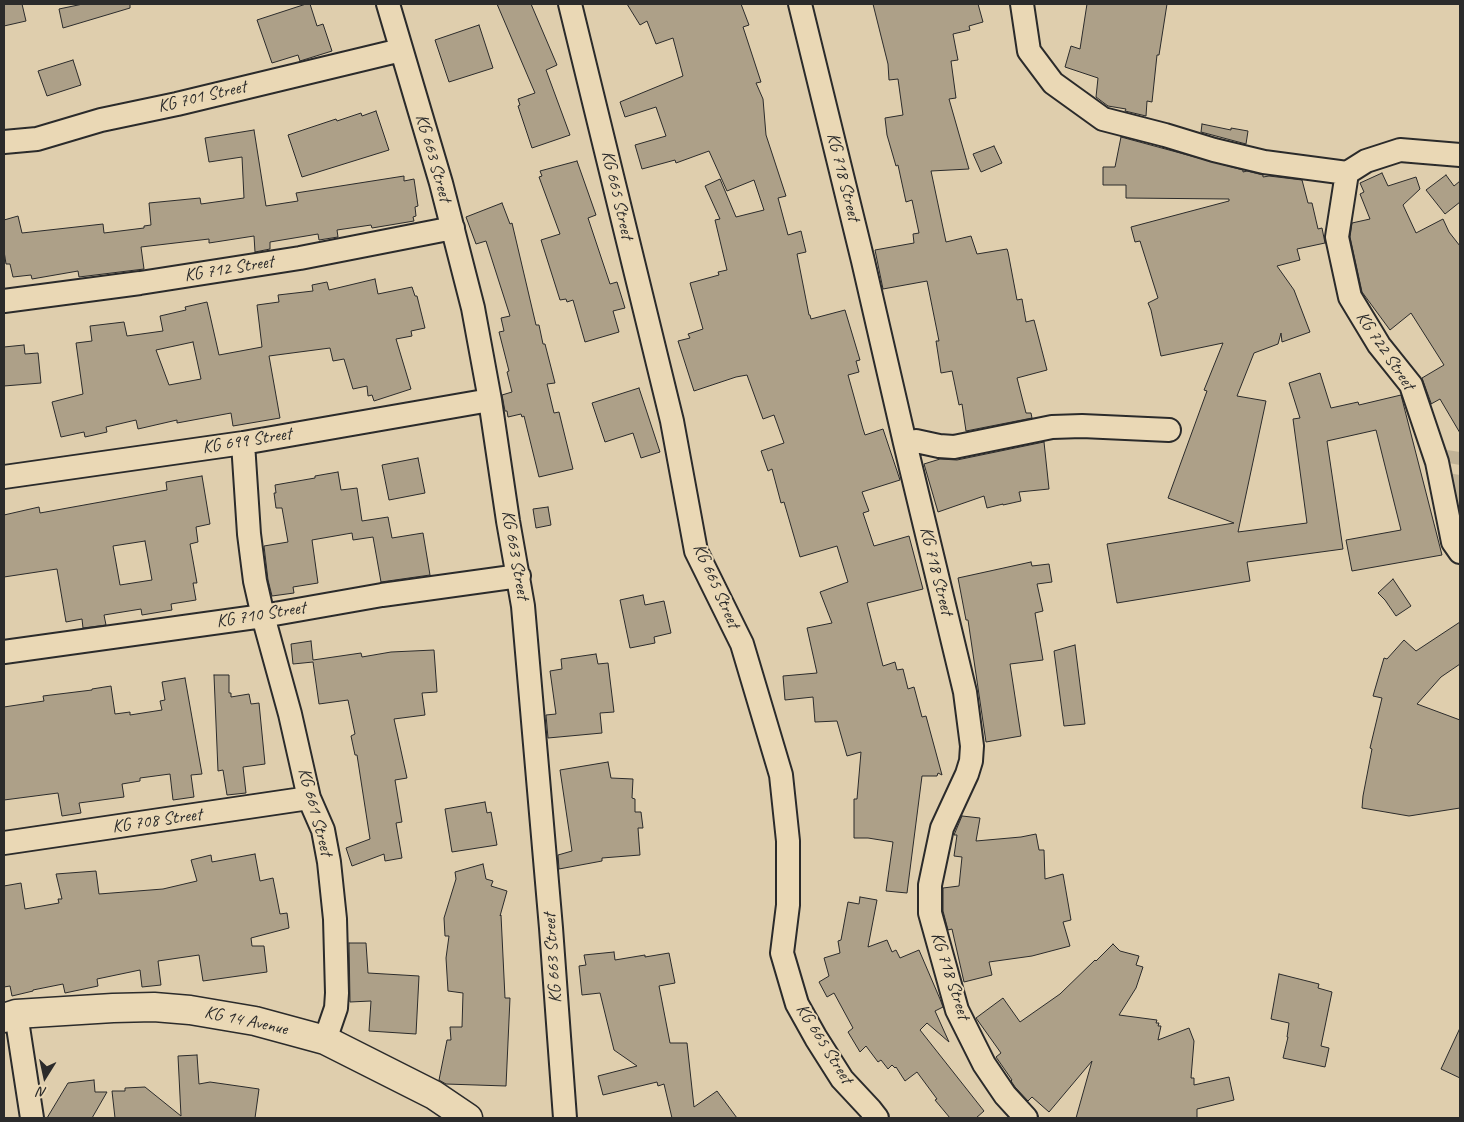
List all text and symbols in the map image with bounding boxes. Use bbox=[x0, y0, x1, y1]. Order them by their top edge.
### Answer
street label: KG 701 Street bbox=[156, 76, 248, 118]
street label: KG 663 Street bbox=[410, 112, 456, 204]
street label: KG 718 Street bbox=[822, 131, 864, 223]
street label: KG 665 Street bbox=[596, 149, 638, 241]
street label: KG 712 Street bbox=[183, 251, 275, 287]
street label: KG 722 Street bbox=[1351, 308, 1419, 394]
street label: KG 699 Street bbox=[201, 423, 293, 459]
street label: KG 663 Street bbox=[497, 509, 533, 601]
street label: KG 718 Street bbox=[915, 525, 957, 617]
street label: KG 665 Street bbox=[688, 540, 744, 632]
street label: KG 710 Street bbox=[215, 597, 307, 633]
street label: KG 661 Street bbox=[293, 766, 337, 858]
street label: KG 708 Street bbox=[111, 804, 203, 838]
street label: KG 663 Street bbox=[539, 912, 567, 1004]
street label: KG 718 Street bbox=[926, 930, 974, 1022]
street label: KG 665 Street bbox=[791, 1000, 857, 1088]
street label: KG 14 Avenue bbox=[203, 1002, 289, 1040]
north arrow bbox=[20, 1052, 70, 1102]
text: N bbox=[37, 1083, 48, 1101]

